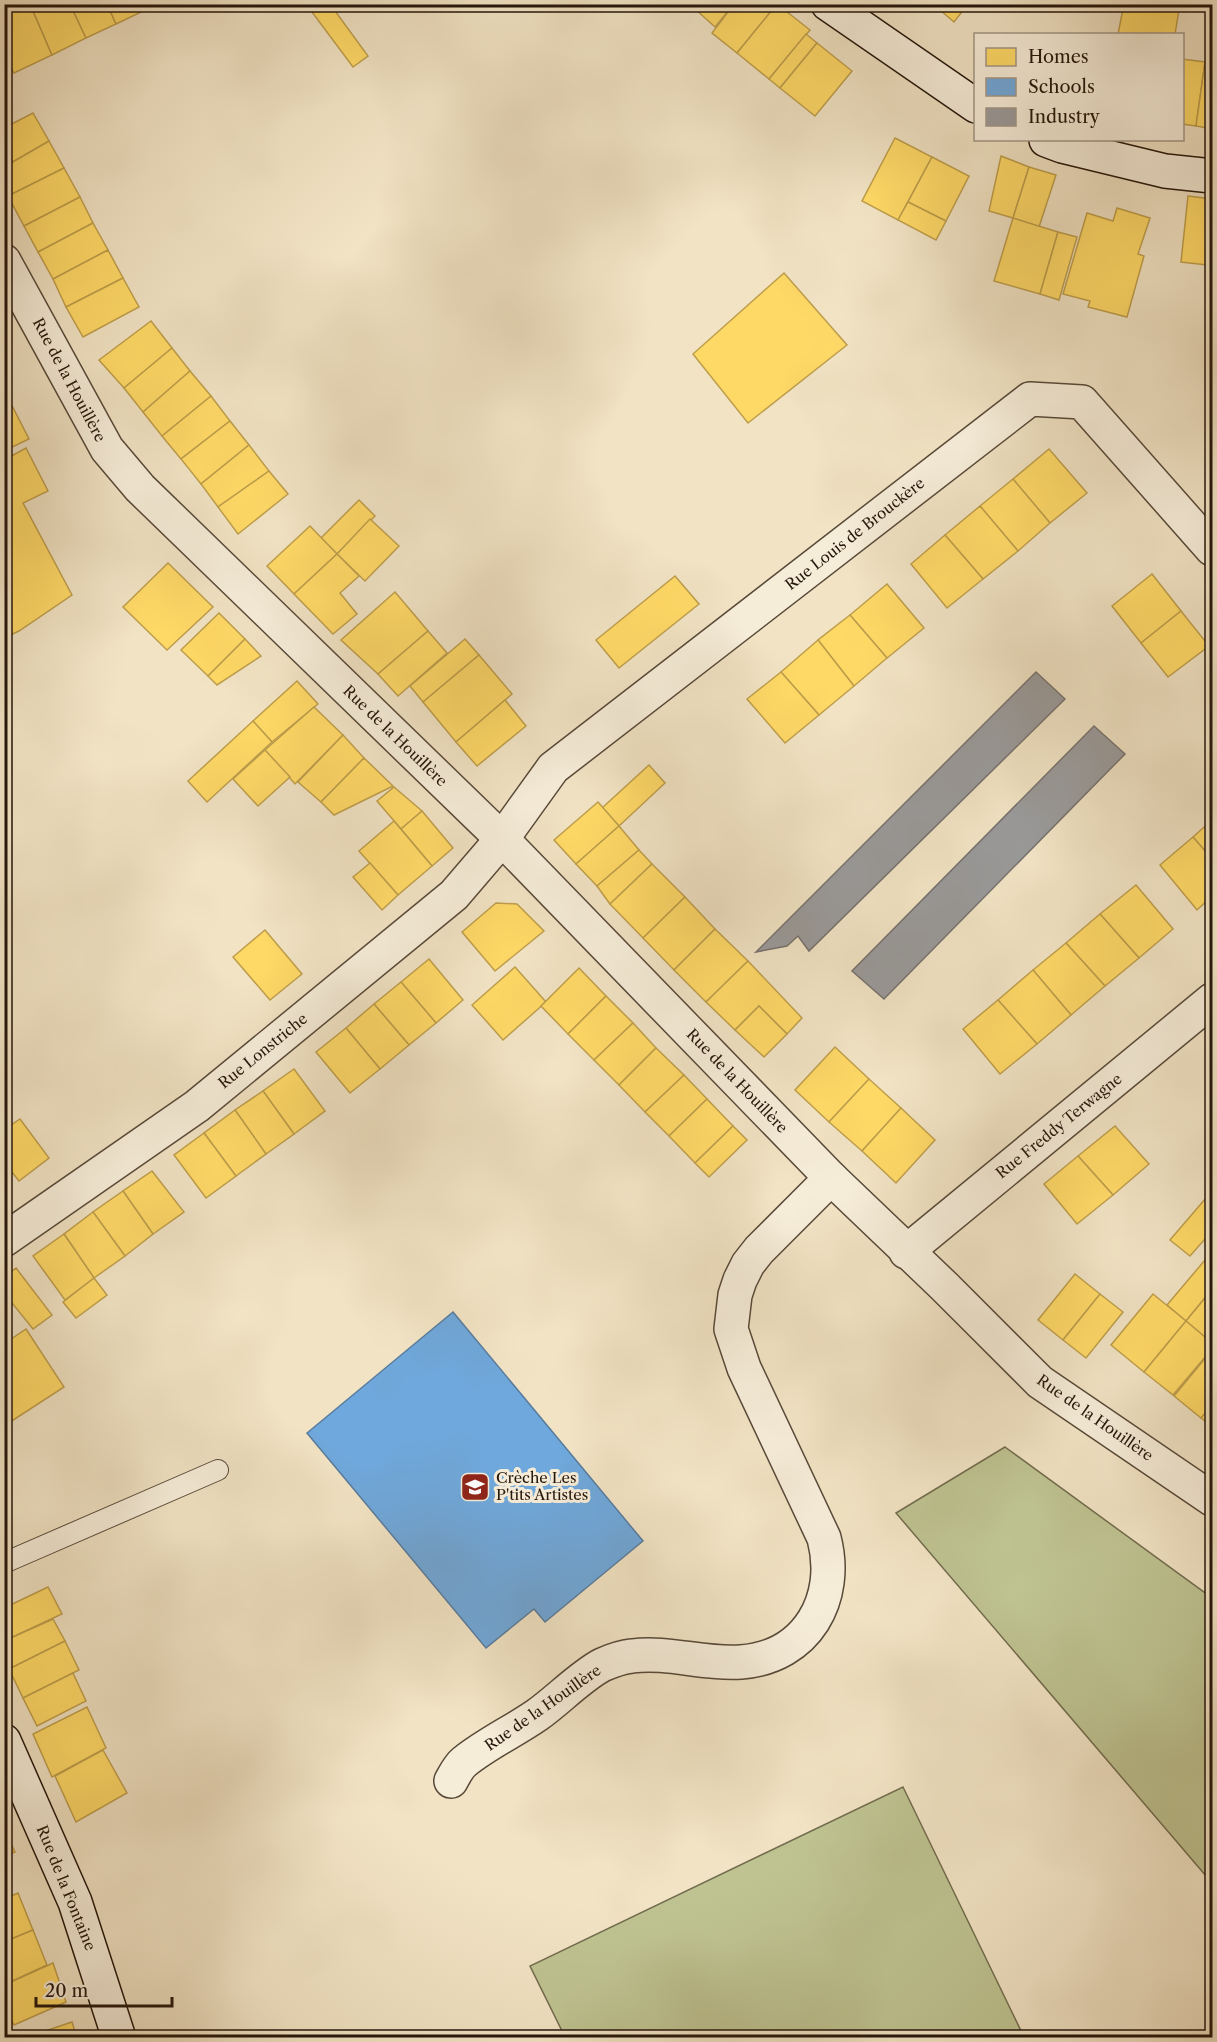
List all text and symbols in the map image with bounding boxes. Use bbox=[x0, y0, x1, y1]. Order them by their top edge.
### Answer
legend bbox=[974, 33, 1184, 141]
text: Homes bbox=[1028, 46, 1089, 68]
text: Schools bbox=[1028, 76, 1095, 98]
text: Industry bbox=[1028, 106, 1101, 128]
street label: Rue de la Houillère bbox=[29, 315, 110, 445]
street label: Rue Louis de Brouckère bbox=[781, 473, 928, 594]
street label: Rue de la Houillère bbox=[339, 681, 451, 790]
street label: Rue Lonstriche bbox=[214, 1009, 311, 1092]
street label: Rue de la Houillère bbox=[683, 1025, 792, 1137]
street label: Rue Freddy Terwagne bbox=[992, 1069, 1126, 1182]
street label: Rue de la Houillère bbox=[1033, 1370, 1157, 1465]
place label: Crèche Les P'tits Artistes bbox=[496, 1468, 588, 1504]
school or university icon: Crèche Les P'tits Artistes bbox=[459, 1471, 491, 1503]
street label: Rue de la Houillère bbox=[481, 1660, 605, 1755]
street label: Rue de la Fontaine bbox=[33, 1822, 100, 1953]
scale bar bbox=[36, 1970, 172, 2008]
text: 20 m bbox=[45, 1980, 89, 2002]

